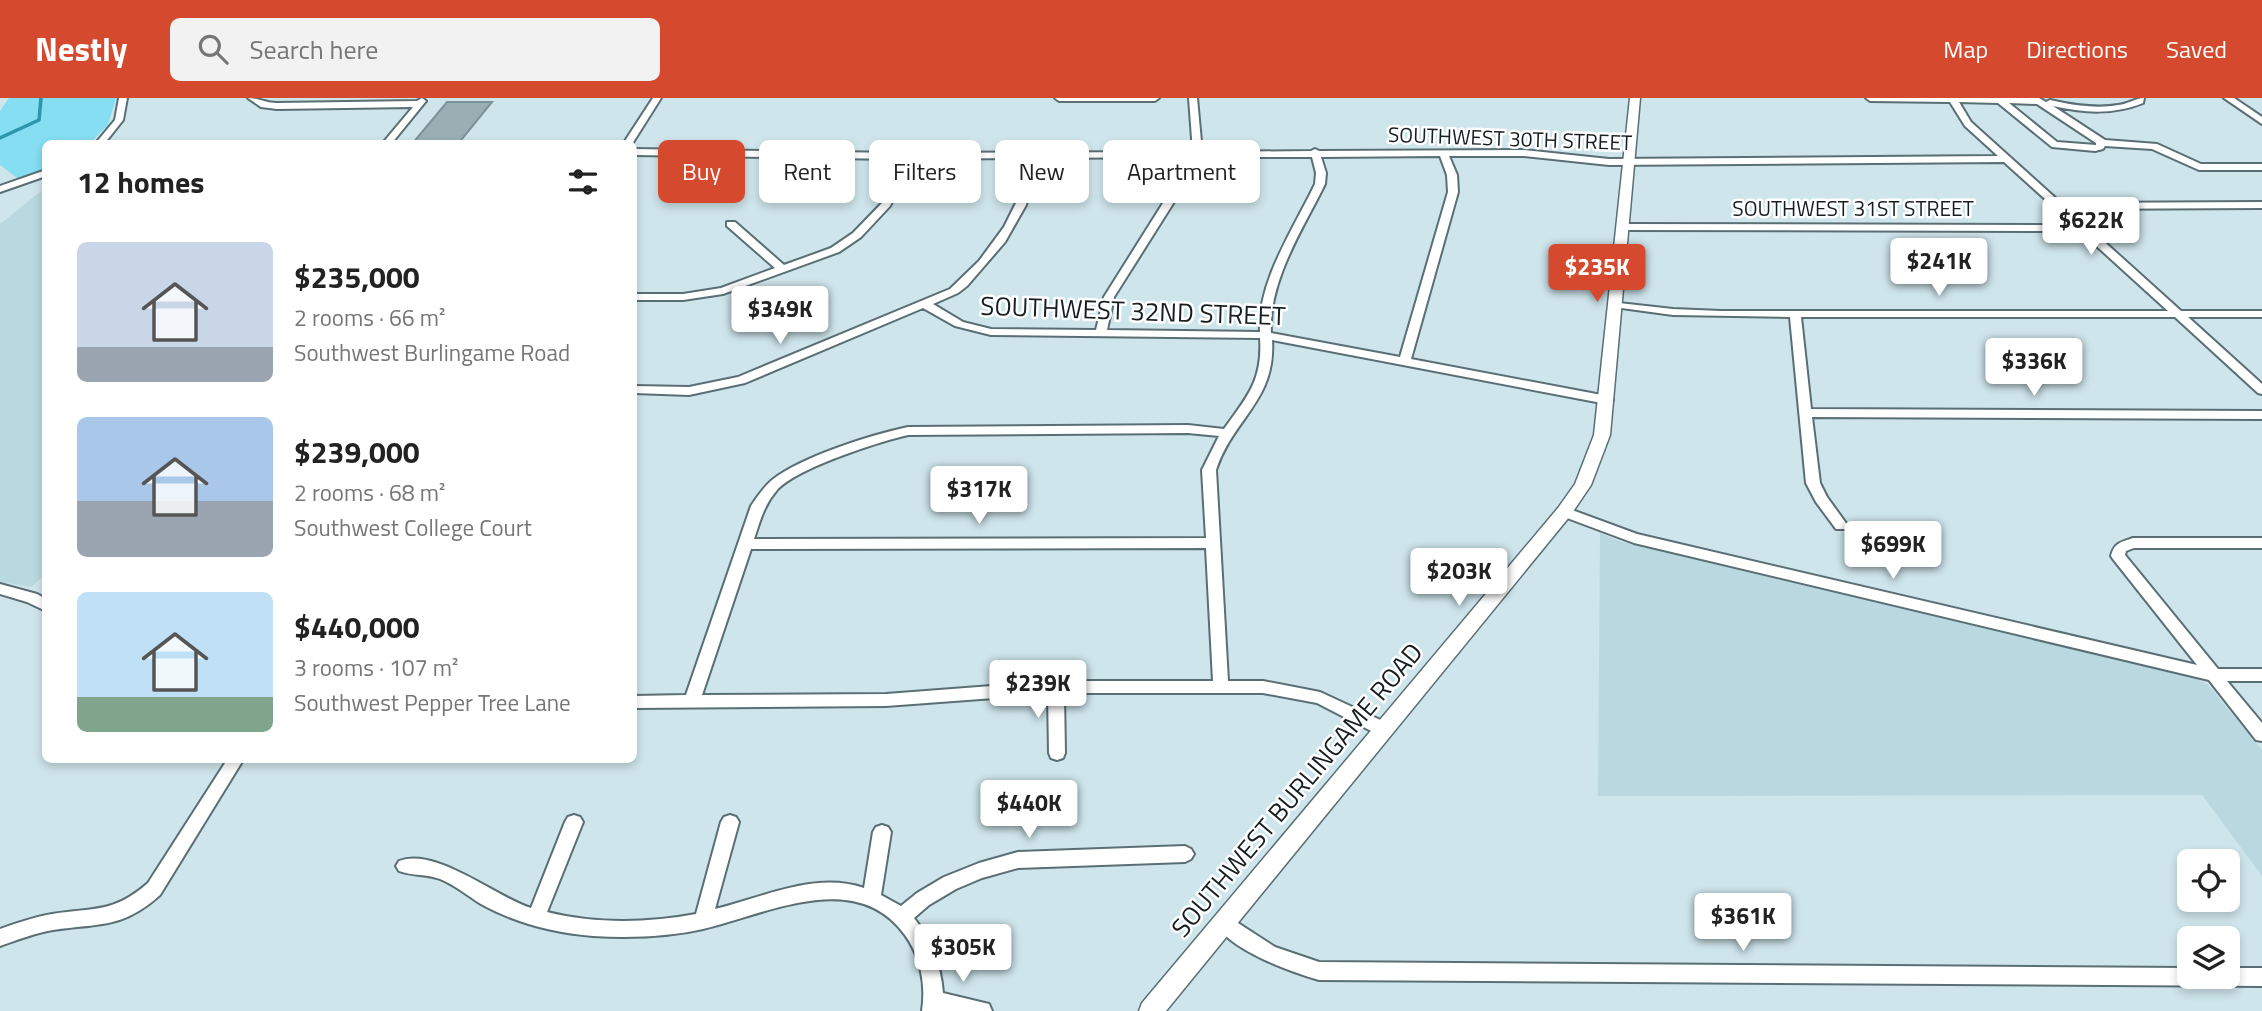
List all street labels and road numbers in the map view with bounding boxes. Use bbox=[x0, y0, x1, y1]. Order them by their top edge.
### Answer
street label: SOUTHWEST 30TH STREET bbox=[1387, 118, 1633, 158]
street label: SOUTHWEST 31ST STREET bbox=[1732, 192, 1974, 224]
street label: SOUTHWEST 32ND STREET bbox=[980, 286, 1287, 335]
street label: SOUTHWEST BURLINGAME ROAD bbox=[1162, 634, 1432, 945]

